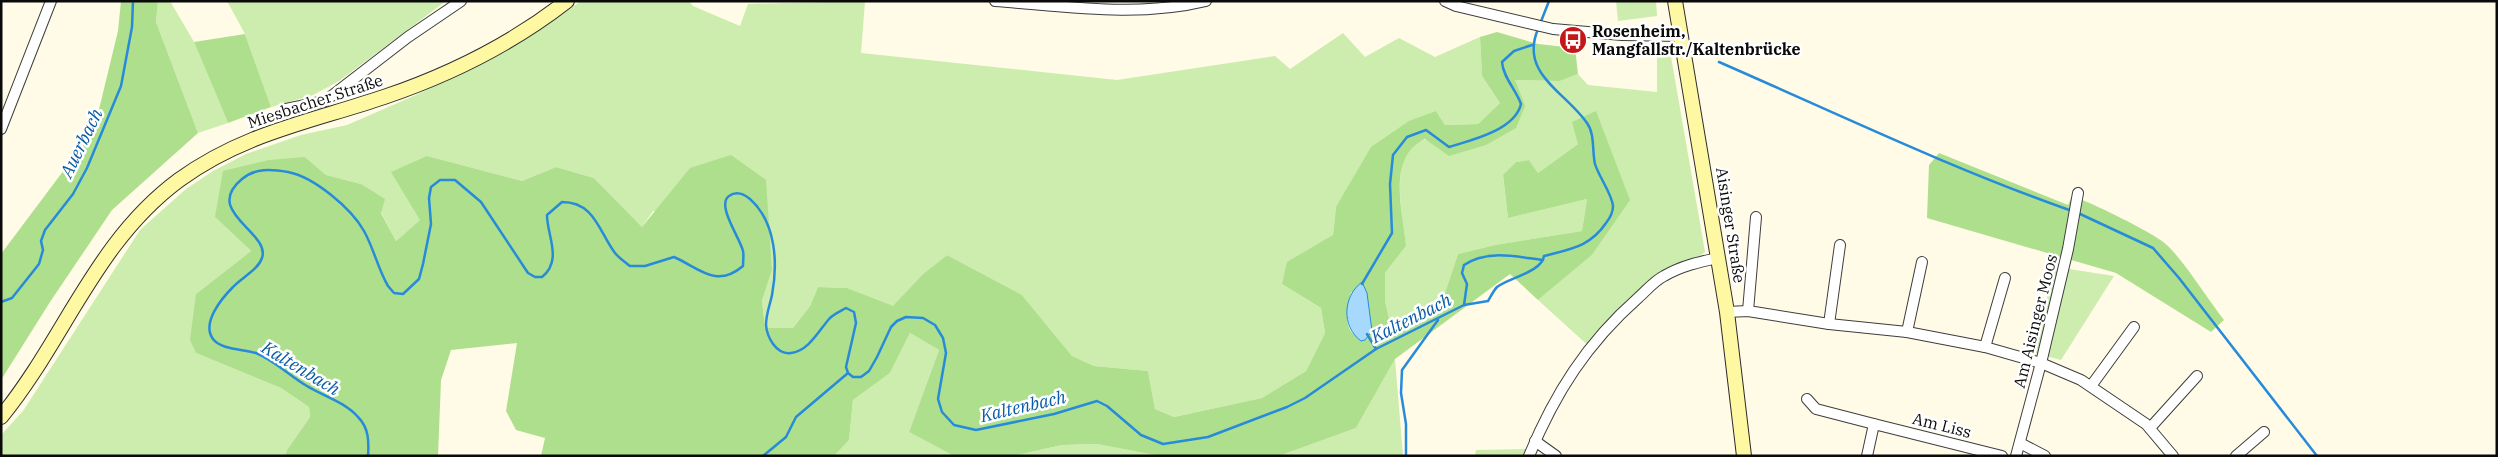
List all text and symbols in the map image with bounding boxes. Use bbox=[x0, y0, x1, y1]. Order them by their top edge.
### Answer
place label: Rosenheim, Mangfallstr./Kaltenbrücke bbox=[1592, 21, 1800, 59]
bus stop icon: Rosenheim, Mangfallstr./Kaltenbrücke bbox=[1558, 25, 1588, 55]
street label: Miesbacher Straße bbox=[245, 70, 385, 132]
water label: Auerbach bbox=[54, 105, 108, 182]
street label: Aisinger Straße bbox=[1712, 166, 1750, 284]
street label: Am Aisinger Moos bbox=[2009, 252, 2061, 390]
water label: Kaltenbach bbox=[1366, 288, 1455, 349]
water label: Kaltenbach bbox=[257, 335, 344, 400]
water label: Kaltenbach bbox=[977, 385, 1068, 427]
street label: Am Liss bbox=[1910, 408, 1974, 442]

